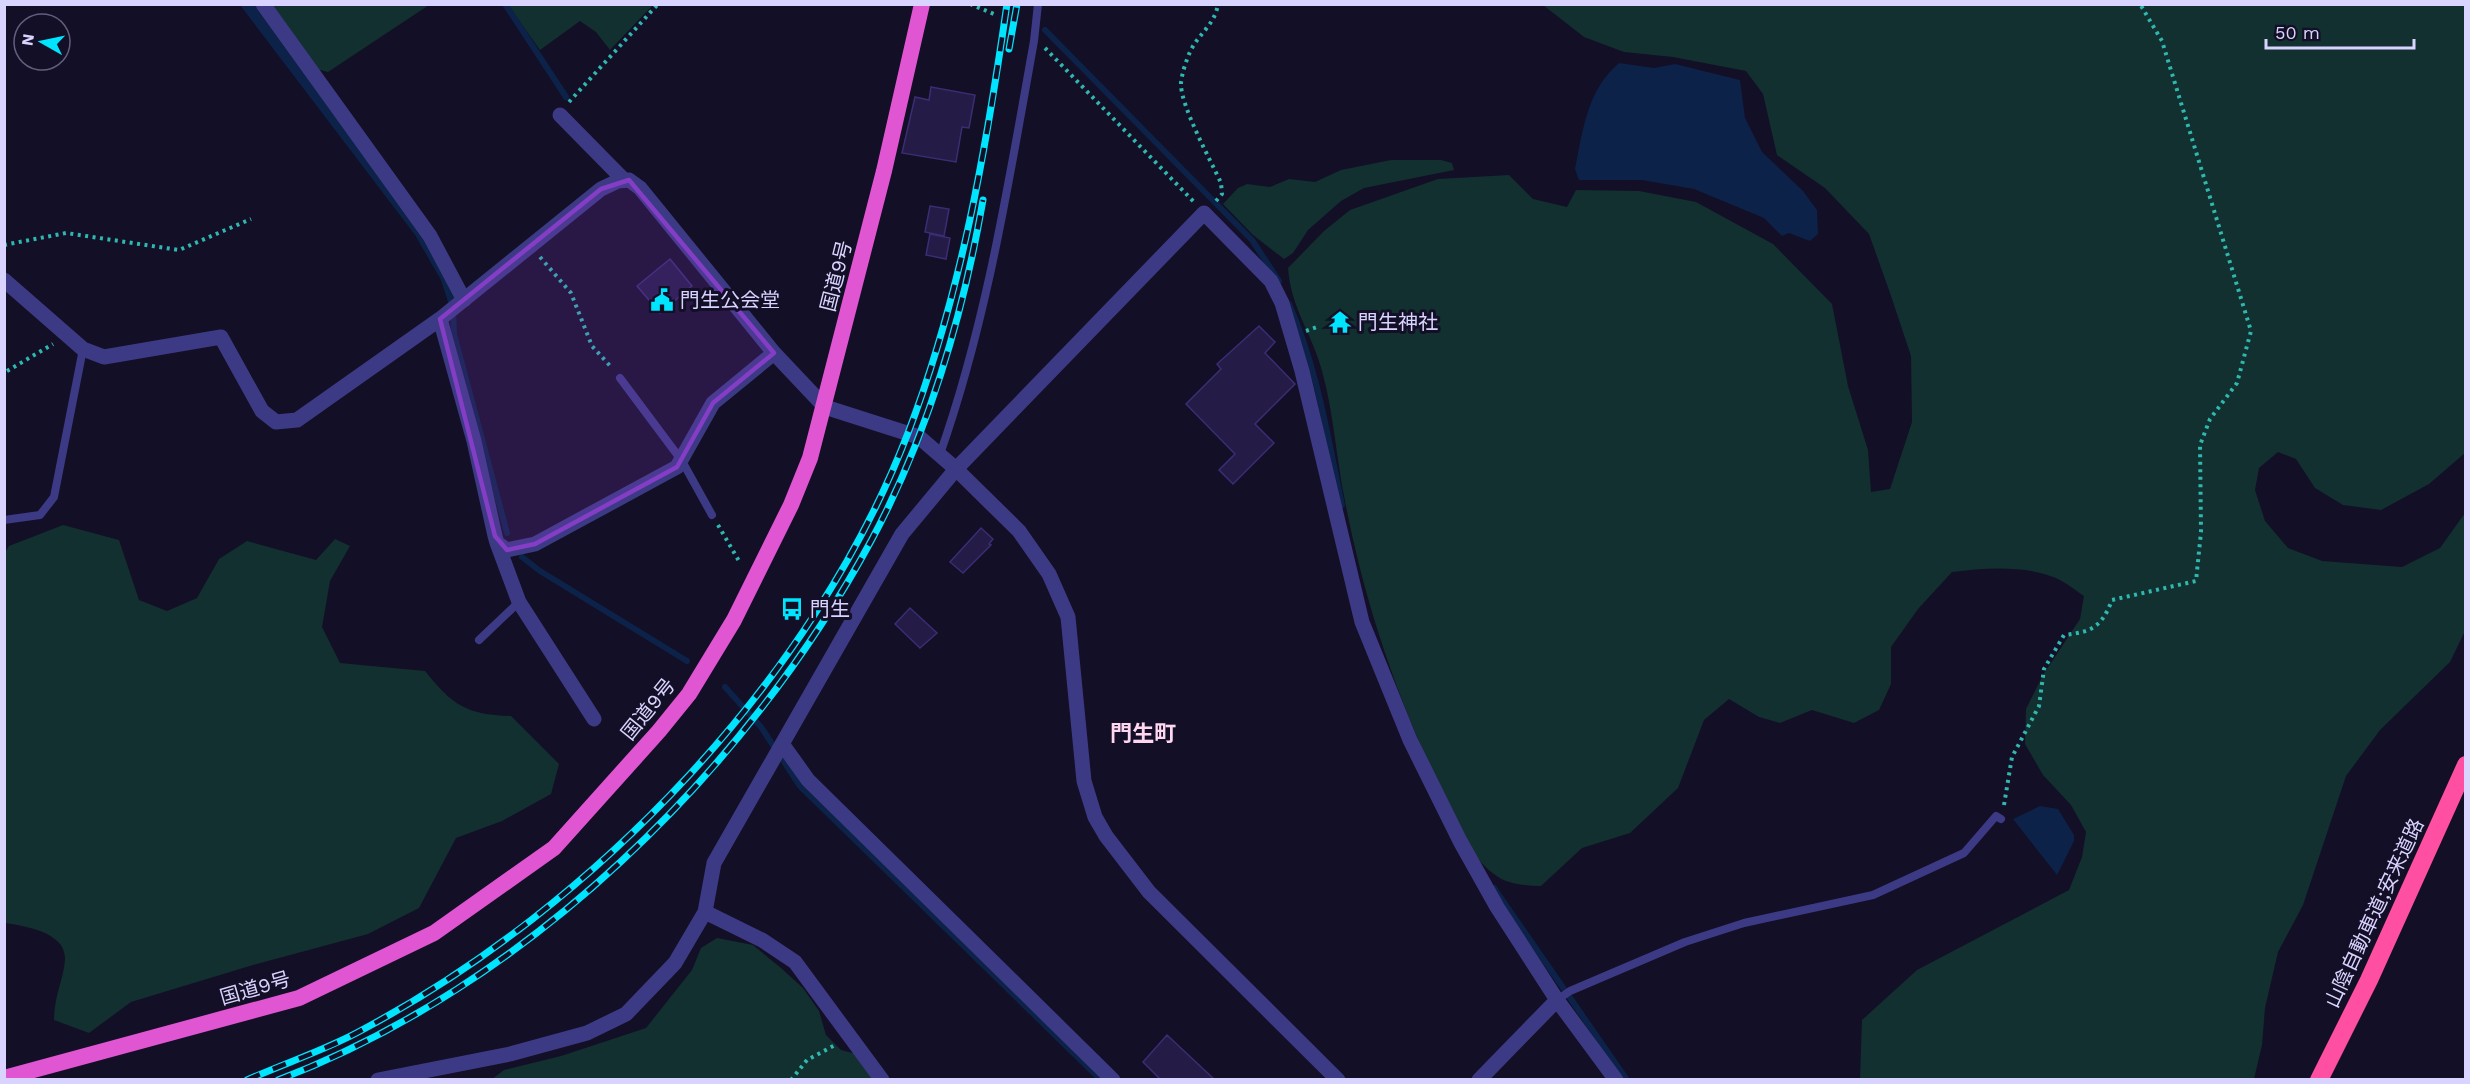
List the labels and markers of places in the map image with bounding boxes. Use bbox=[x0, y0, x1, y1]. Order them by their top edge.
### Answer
public building icon: 門生公会堂 bbox=[649, 287, 675, 313]
place label: 門生公会堂 bbox=[680, 288, 780, 312]
temple icon: 門生神社 bbox=[1327, 309, 1353, 335]
place label: 門生神社 bbox=[1358, 310, 1438, 334]
bus stop icon: 門生 bbox=[779, 596, 805, 622]
place label: 門生 bbox=[810, 597, 850, 621]

